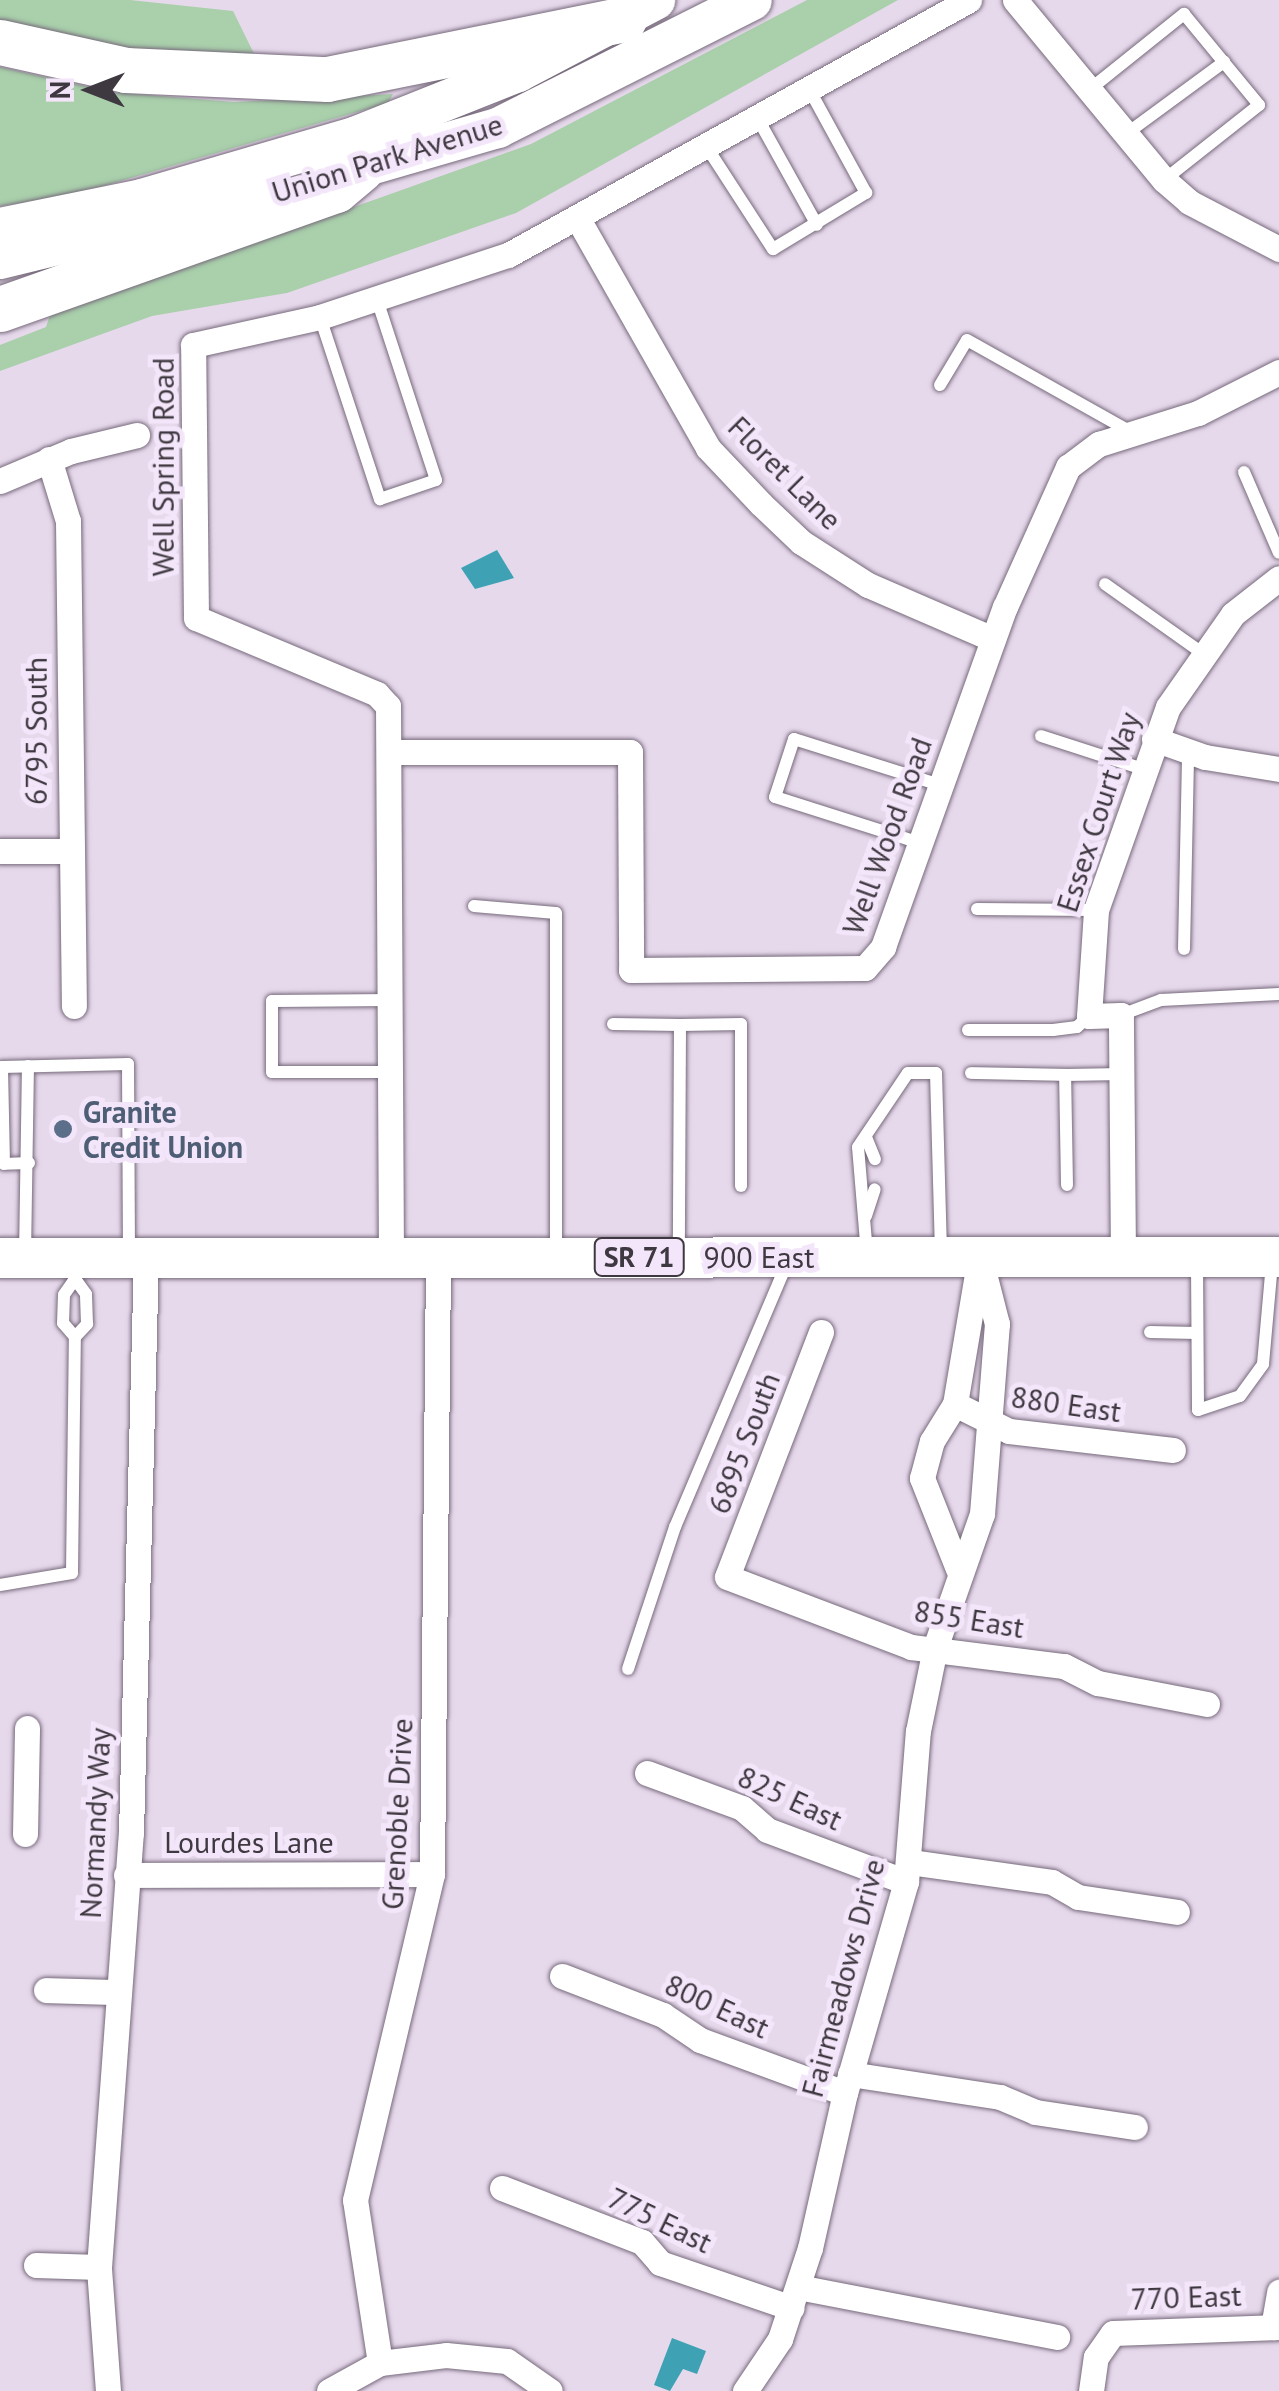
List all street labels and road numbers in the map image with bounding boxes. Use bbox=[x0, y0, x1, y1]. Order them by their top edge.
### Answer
street label: Union Park Avenue bbox=[266, 106, 508, 210]
street label: Well Spring Road bbox=[145, 358, 181, 576]
street label: Floret Lane bbox=[721, 409, 849, 537]
street label: 6795 South bbox=[18, 657, 54, 805]
street label: Essex Court Way bbox=[1049, 707, 1147, 917]
street label: Well Wood Road bbox=[835, 732, 939, 940]
road number: SR 71 bbox=[592, 1234, 686, 1280]
street label: 900 East bbox=[704, 1239, 814, 1275]
street label: 6895 South bbox=[701, 1367, 787, 1519]
street label: 880 East bbox=[1009, 1378, 1123, 1430]
street label: 855 East bbox=[911, 1593, 1027, 1645]
street label: Grenoble Drive bbox=[374, 1717, 420, 1911]
street label: Normandy Way bbox=[72, 1726, 118, 1920]
street label: 825 East bbox=[732, 1758, 848, 1838]
street label: Lourdes Lane bbox=[164, 1824, 334, 1860]
street label: Fairmeadows Drive bbox=[794, 1855, 892, 2101]
street label: 800 East bbox=[659, 1966, 775, 2046]
street label: 775 East bbox=[602, 2180, 718, 2260]
street label: 770 East bbox=[1130, 2277, 1242, 2317]

